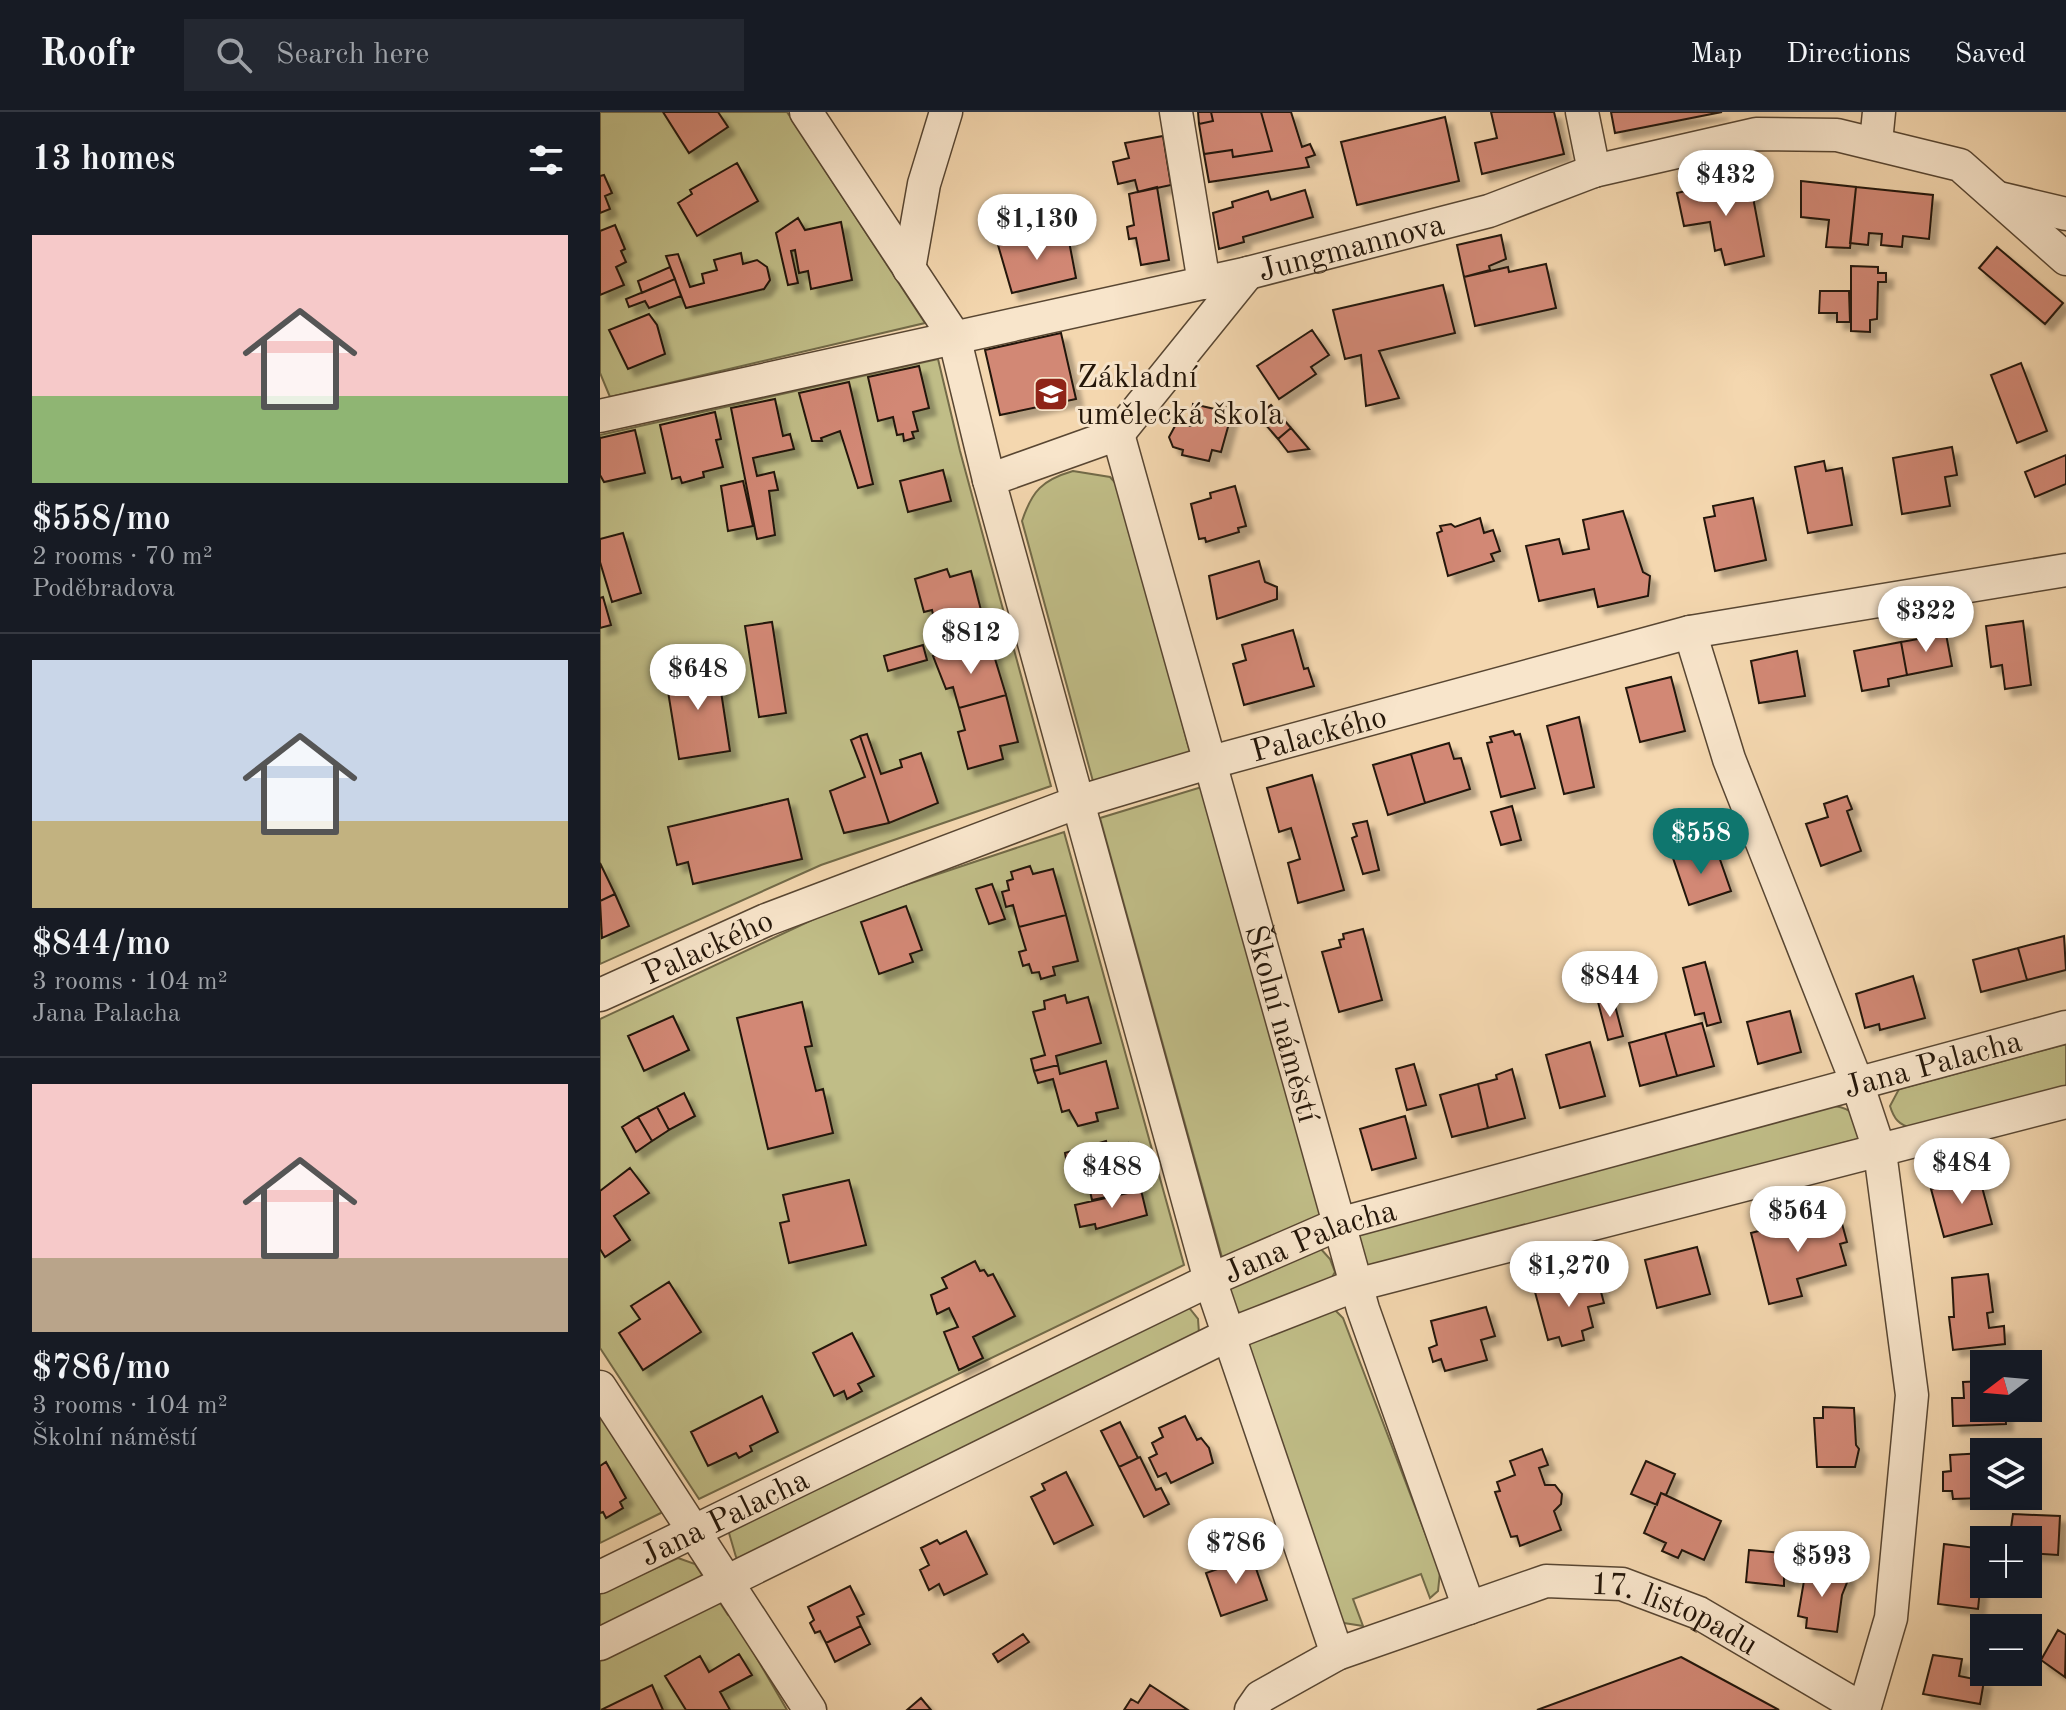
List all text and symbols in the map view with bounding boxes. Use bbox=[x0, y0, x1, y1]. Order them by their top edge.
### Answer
search box bbox=[184, 19, 744, 91]
icon: search bbox=[212, 33, 256, 77]
text: Roofr bbox=[40, 36, 136, 74]
text: Search here bbox=[276, 40, 429, 70]
text: Map bbox=[1690, 41, 1742, 69]
text: Directions bbox=[1786, 41, 1911, 69]
text: Saved bbox=[1955, 41, 2026, 69]
icon: filters bbox=[524, 138, 568, 182]
text: 13 homes bbox=[32, 143, 175, 177]
pin: $432 bbox=[1679, 150, 1773, 218]
text: $432 bbox=[1696, 163, 1756, 189]
pin: $1,130 bbox=[972, 194, 1102, 262]
text: $1,130 bbox=[996, 207, 1078, 233]
street label: Jungmannova bbox=[1255, 210, 1448, 289]
icon: home bbox=[228, 287, 372, 431]
place label: Základní umělecká škola bbox=[1077, 363, 1284, 432]
school or university icon: Základní umělecká škola bbox=[1032, 375, 1070, 413]
text: $558/mo bbox=[32, 503, 171, 537]
text: 2 rooms · 70 m² bbox=[32, 544, 213, 570]
text: Poděbradova bbox=[32, 576, 175, 602]
pin: $322 bbox=[1879, 586, 1973, 654]
text: $322 bbox=[1896, 599, 1956, 625]
pin: $812 bbox=[924, 608, 1018, 676]
text: $812 bbox=[941, 621, 1001, 647]
pin: $648 bbox=[651, 644, 745, 712]
text: $648 bbox=[668, 657, 728, 683]
street label: Palackého bbox=[1248, 702, 1391, 770]
icon: home bbox=[228, 712, 372, 856]
pin: $558 bbox=[1654, 808, 1748, 876]
text: $558 bbox=[1671, 821, 1731, 847]
street label: Palackého bbox=[639, 906, 779, 992]
street label: Školní náměstí bbox=[1237, 921, 1323, 1126]
text: $844/mo bbox=[32, 928, 171, 962]
pin: $844 bbox=[1563, 951, 1657, 1019]
text: $844 bbox=[1580, 964, 1640, 990]
text: 3 rooms · 104 m² bbox=[32, 969, 228, 995]
text: Jana Palacha bbox=[32, 1001, 181, 1027]
street label: Jana Palacha bbox=[1841, 1027, 2026, 1105]
icon: home bbox=[228, 1136, 372, 1280]
pin: $484 bbox=[1915, 1138, 2009, 1206]
pin: $488 bbox=[1065, 1142, 1159, 1210]
text: $484 bbox=[1932, 1151, 1992, 1177]
text: $488 bbox=[1082, 1155, 1142, 1181]
pin: $564 bbox=[1751, 1186, 1845, 1254]
street label: Jana Palacha bbox=[1220, 1196, 1401, 1291]
text: $564 bbox=[1768, 1199, 1828, 1225]
pin: $1,270 bbox=[1504, 1241, 1634, 1309]
text: $1,270 bbox=[1528, 1254, 1610, 1280]
north arrow bbox=[1970, 1350, 2042, 1422]
map controls bbox=[1970, 1350, 2042, 1686]
text: $786/mo bbox=[32, 1352, 171, 1386]
text: 3 rooms · 104 m² bbox=[32, 1393, 228, 1419]
text: Školní náměstí bbox=[32, 1425, 197, 1451]
button: layers bbox=[1970, 1438, 2042, 1510]
street label: Jana Palacha bbox=[636, 1465, 815, 1574]
pin: $786 bbox=[1189, 1518, 1283, 1586]
button: + bbox=[1970, 1526, 2042, 1598]
text: $786 bbox=[1206, 1531, 1266, 1557]
pin: $593 bbox=[1775, 1531, 1869, 1599]
text: $593 bbox=[1792, 1544, 1852, 1570]
street label: 17. listopadu bbox=[1590, 1570, 1763, 1663]
button: − bbox=[1970, 1614, 2042, 1686]

